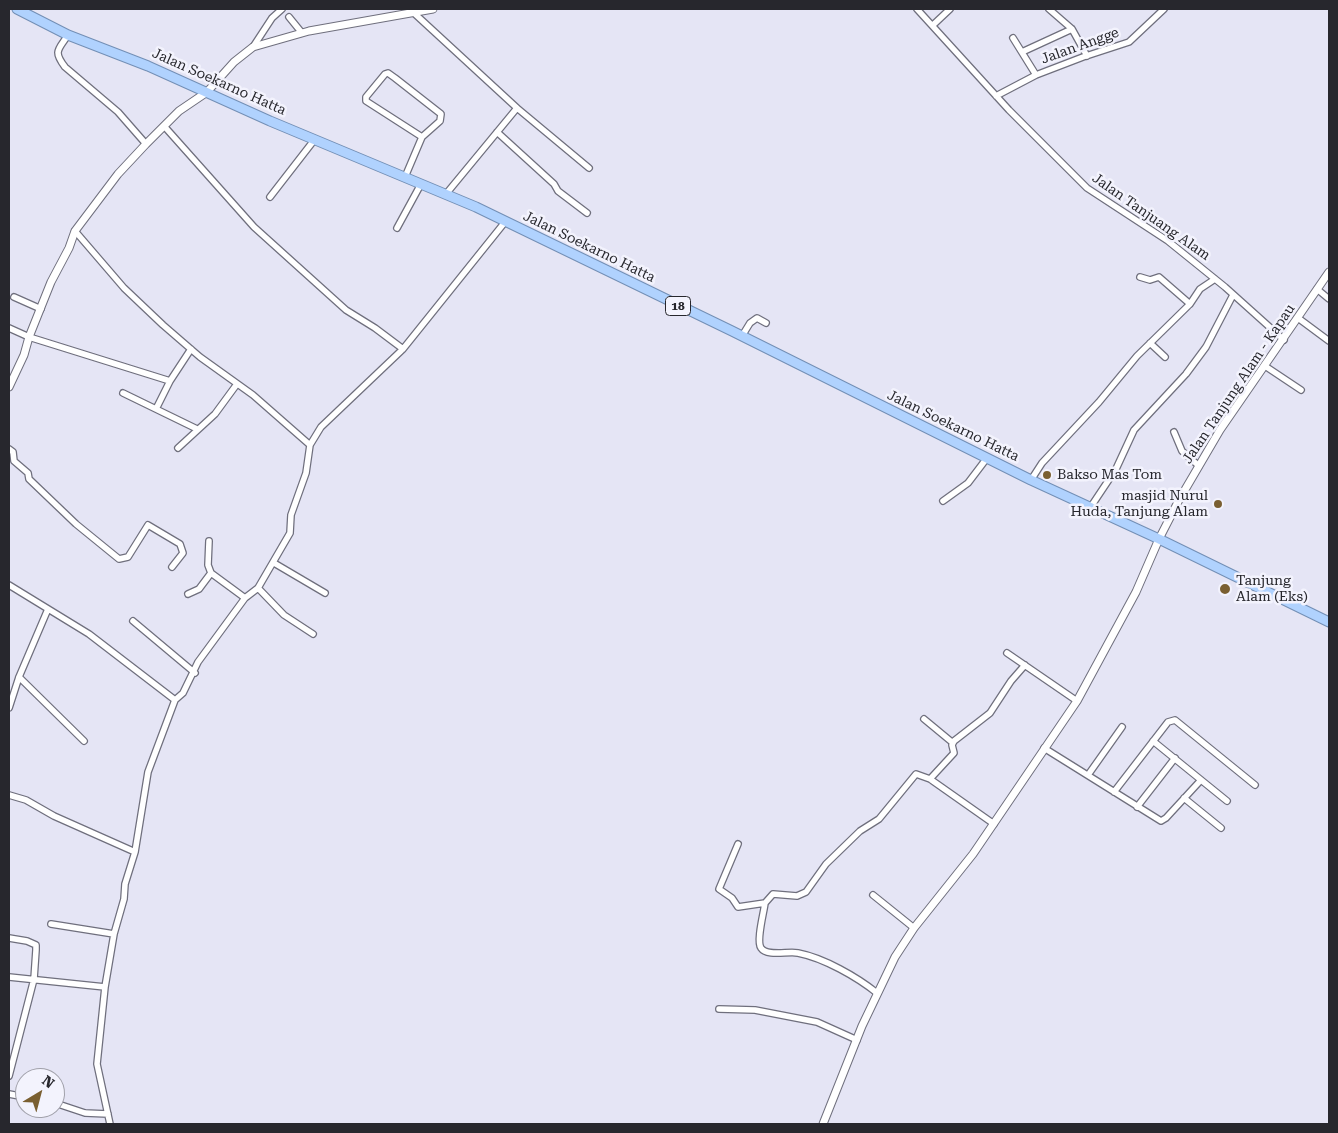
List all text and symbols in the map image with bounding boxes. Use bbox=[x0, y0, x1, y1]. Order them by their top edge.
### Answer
street label: Jalan Angge bbox=[1039, 24, 1121, 68]
street label: Jalan Soekarno Hatta bbox=[149, 45, 289, 119]
street label: Jalan Tanjuang Alam bbox=[1089, 170, 1213, 264]
street label: Jalan Soekarno Hatta bbox=[520, 208, 658, 286]
road number: 18 bbox=[666, 296, 690, 316]
street label: Jalan Tanjung Alam - Kapau bbox=[1179, 301, 1299, 467]
street label: Jalan Soekarno Hatta bbox=[884, 387, 1022, 465]
place label: Bakso Mas Tom bbox=[1057, 467, 1162, 483]
marker: Bakso Mas Tom bbox=[1041, 469, 1053, 481]
place label: masjid Nurul Huda, Tanjung Alam bbox=[1071, 488, 1208, 520]
marker: masjid Nurul Huda, Tanjung Alam bbox=[1212, 498, 1224, 510]
place label: Tanjung Alam (Eks) bbox=[1236, 573, 1308, 606]
marker: Tanjung Alam (Eks) bbox=[1218, 582, 1232, 596]
north arrow bbox=[15, 1068, 65, 1118]
text: N bbox=[39, 1072, 58, 1091]

